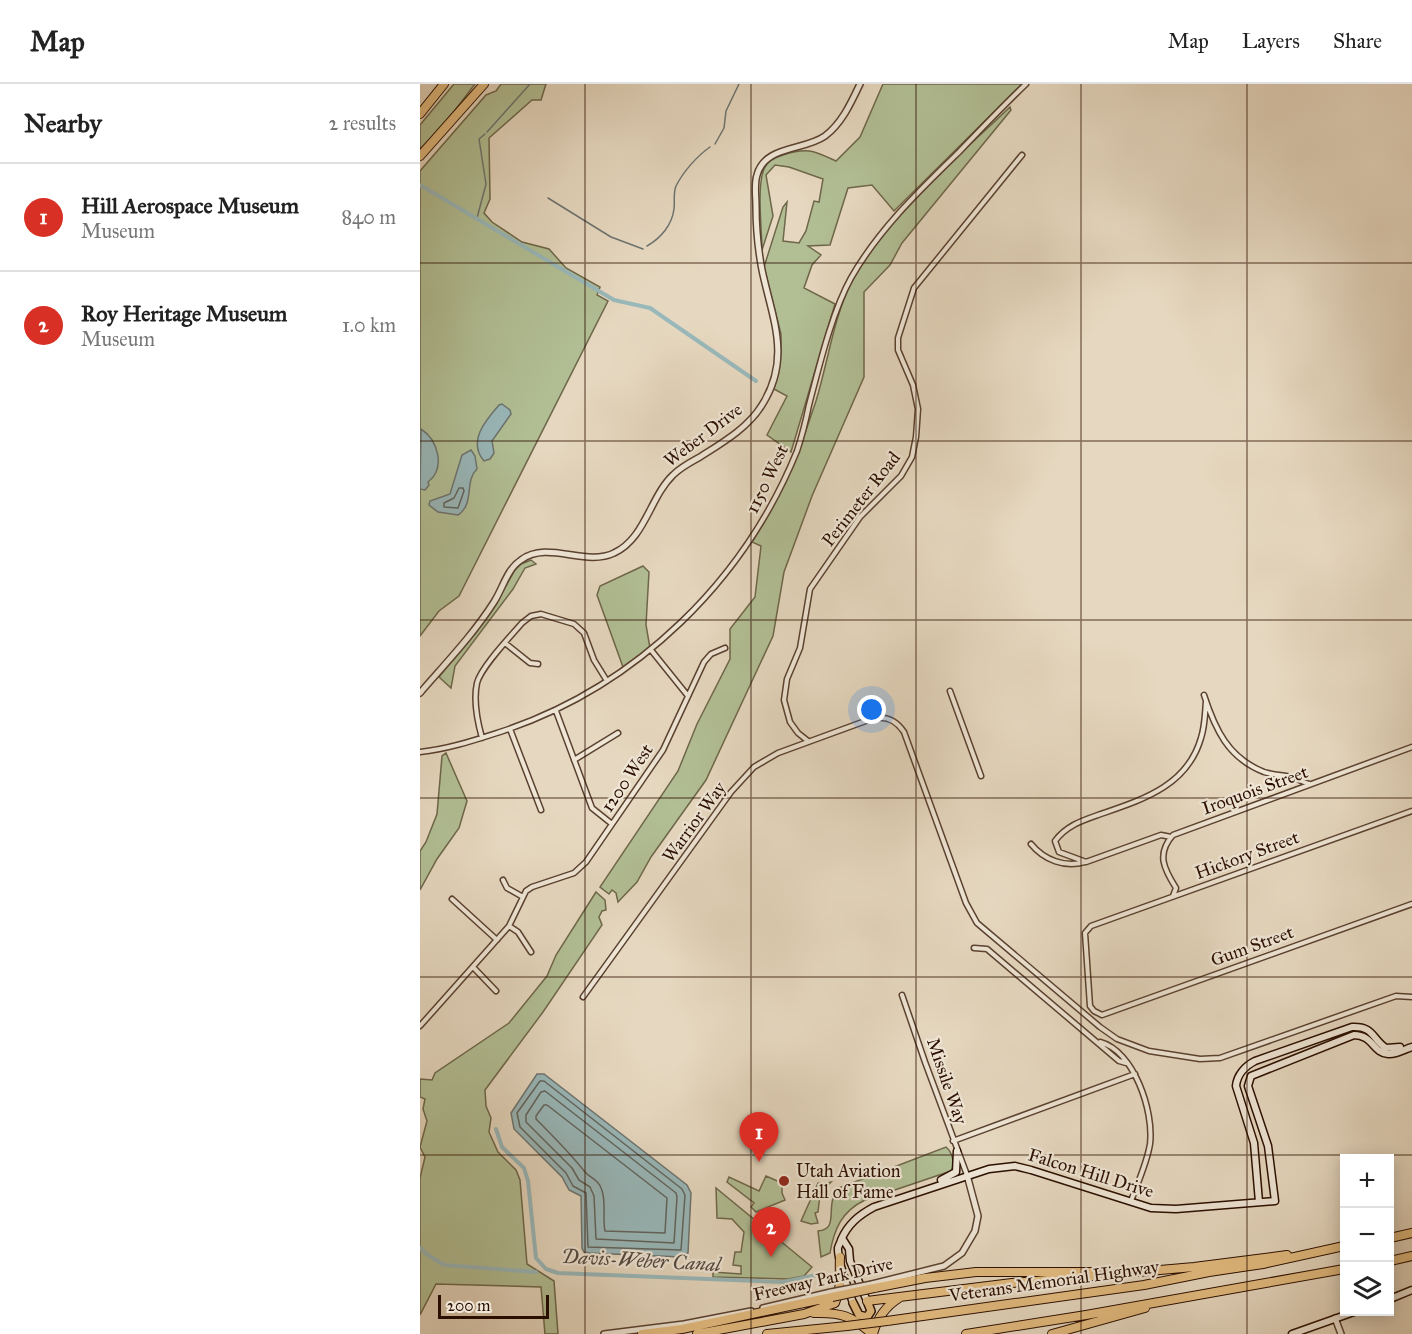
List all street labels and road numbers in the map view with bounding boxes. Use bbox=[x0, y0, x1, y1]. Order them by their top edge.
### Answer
street label: Weber Drive bbox=[660, 398, 746, 472]
street label: 1150 West bbox=[741, 441, 793, 517]
street label: Perimeter Road bbox=[817, 447, 905, 551]
street label: 1200 West bbox=[596, 739, 658, 816]
street label: Iroquois Street bbox=[1199, 760, 1312, 820]
street label: Warrior Way bbox=[657, 777, 731, 866]
street label: Hickory Street bbox=[1192, 826, 1303, 884]
street label: Gum Street bbox=[1208, 921, 1297, 971]
street label: Missile Way bbox=[922, 1035, 972, 1128]
street label: Falcon Hill Drive bbox=[1026, 1143, 1156, 1203]
street label: Freeway Park Drive bbox=[751, 1252, 895, 1306]
street label: Veterans Memorial Highway bbox=[947, 1255, 1161, 1308]

